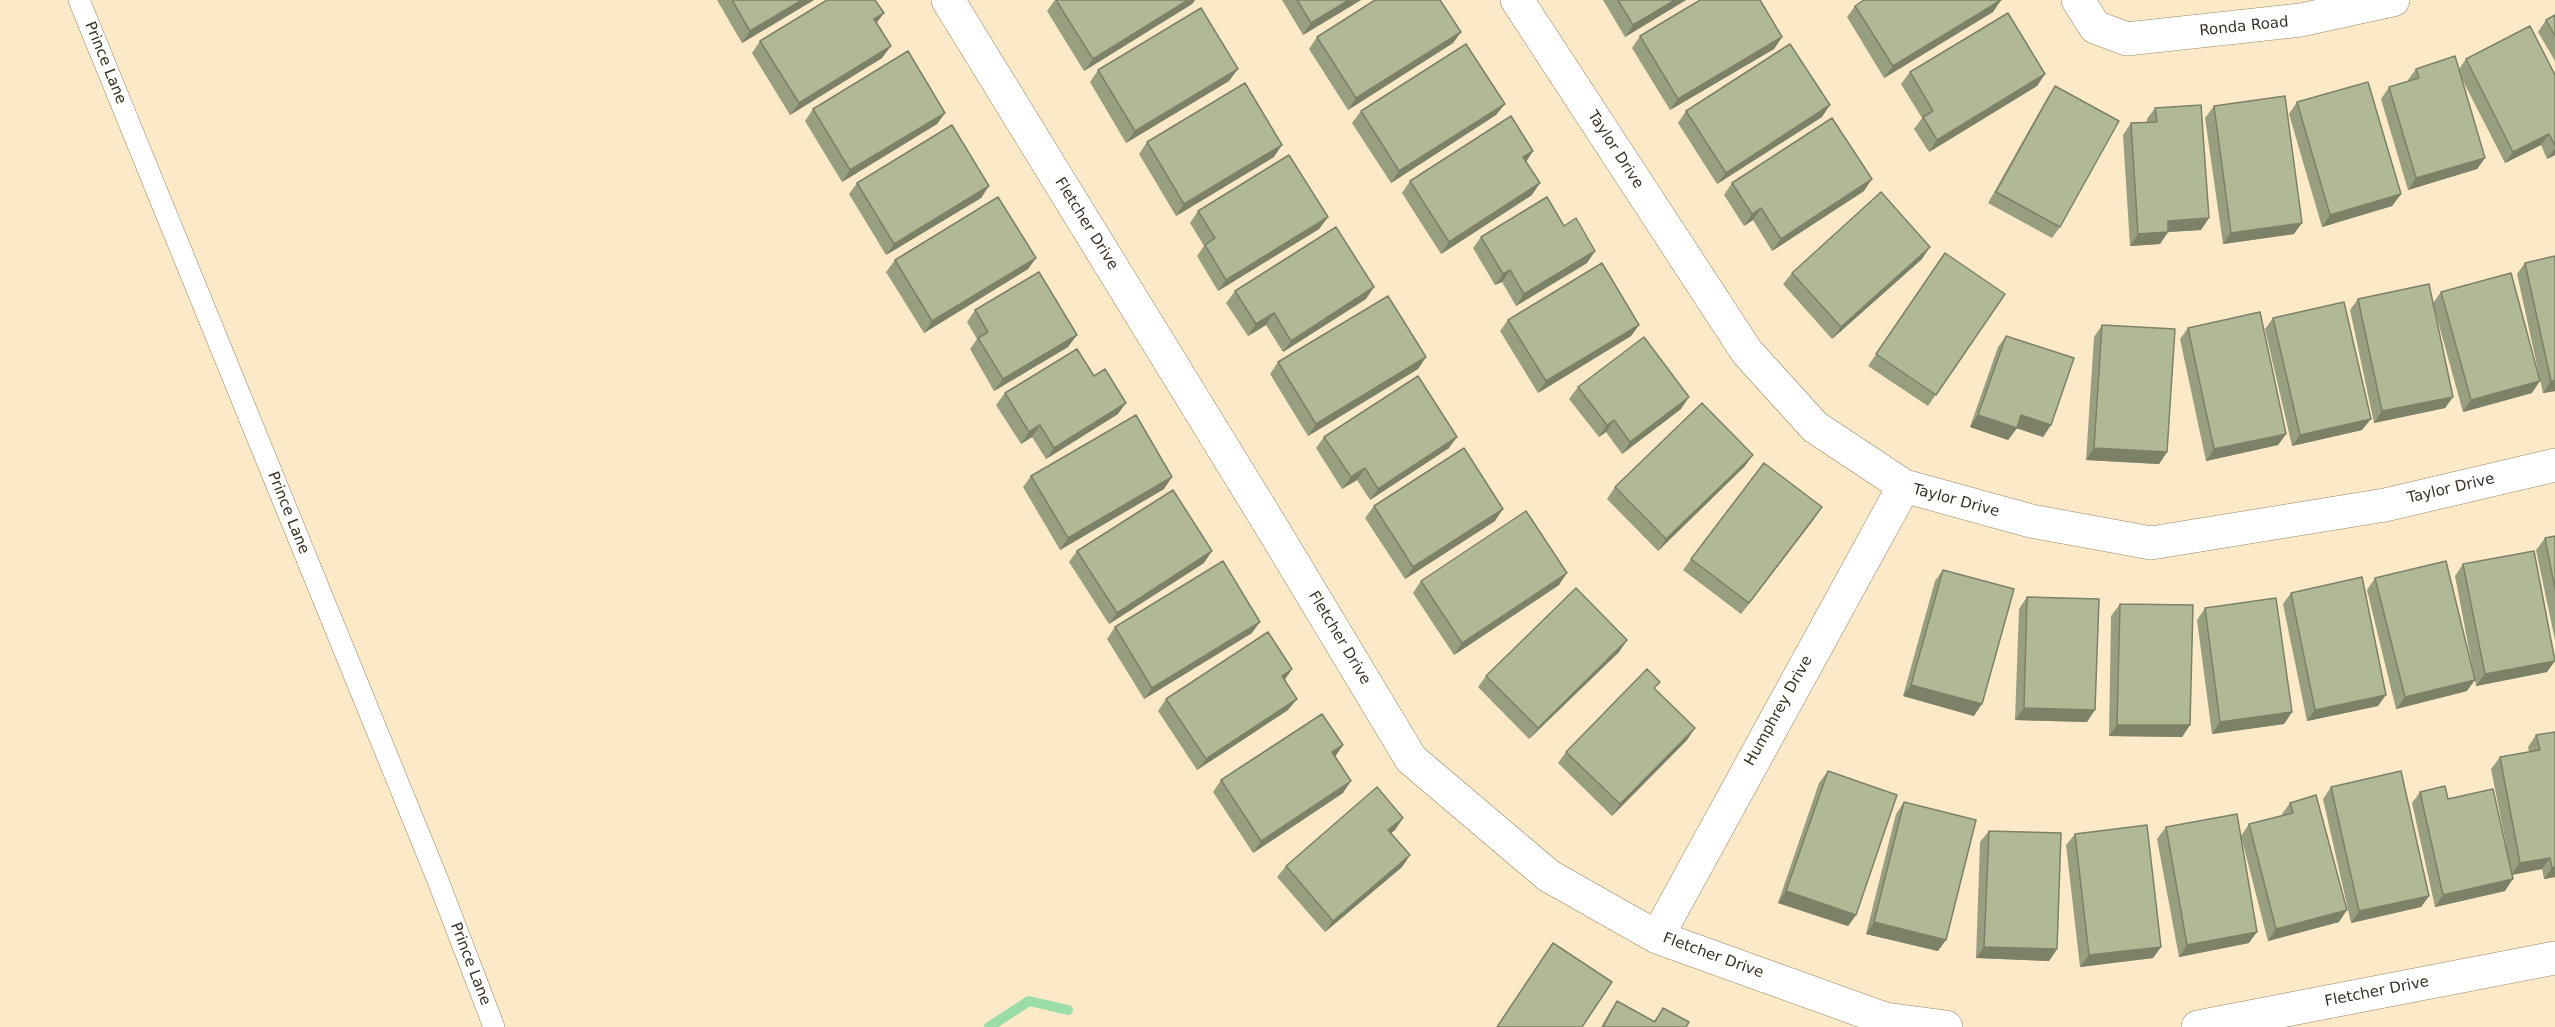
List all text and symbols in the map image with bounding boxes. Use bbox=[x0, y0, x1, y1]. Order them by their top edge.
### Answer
street label: Ronda Road bbox=[2199, 13, 2289, 41]
street label: Prince Lane bbox=[80, 19, 130, 107]
street label: Taylor Drive bbox=[1583, 108, 1647, 192]
street label: Fletcher Drive bbox=[1050, 174, 1122, 274]
street label: Prince Lane bbox=[263, 469, 313, 557]
street label: Taylor Drive bbox=[2406, 470, 2496, 508]
street label: Taylor Drive bbox=[1911, 481, 2001, 521]
street label: Fletcher Drive bbox=[1304, 588, 1374, 688]
street label: Humphrey Drive bbox=[1741, 653, 1817, 769]
street label: Prince Lane bbox=[446, 920, 494, 1008]
street label: Fletcher Drive bbox=[1660, 929, 1766, 983]
street label: Fletcher Drive bbox=[2323, 973, 2431, 1011]

